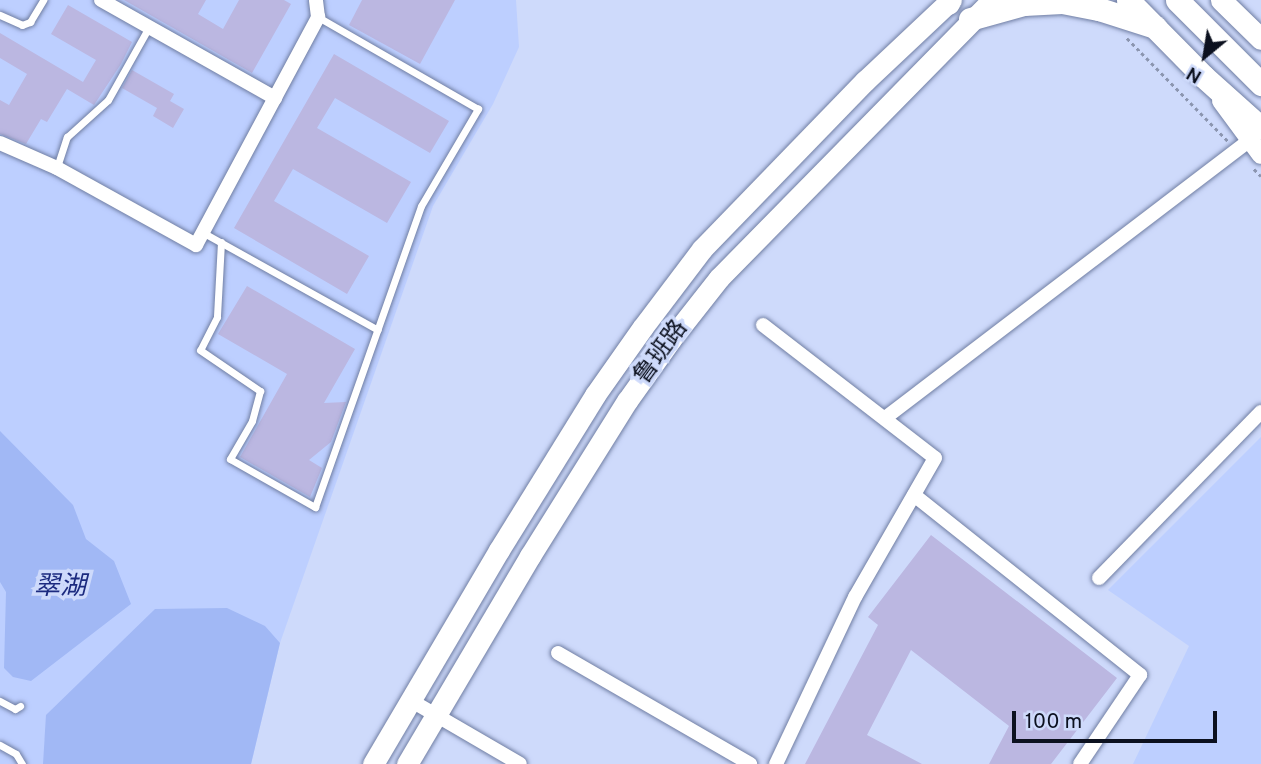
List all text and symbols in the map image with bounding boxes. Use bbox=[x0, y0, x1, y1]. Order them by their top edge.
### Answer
north arrow bbox=[1170, 21, 1240, 91]
text: N bbox=[1183, 60, 1206, 88]
street label: 鲁班路 bbox=[629, 315, 695, 391]
water label: 翠湖 bbox=[34, 572, 86, 604]
scale bar bbox=[1016, 698, 1221, 742]
text: 100 m bbox=[1025, 709, 1082, 736]

